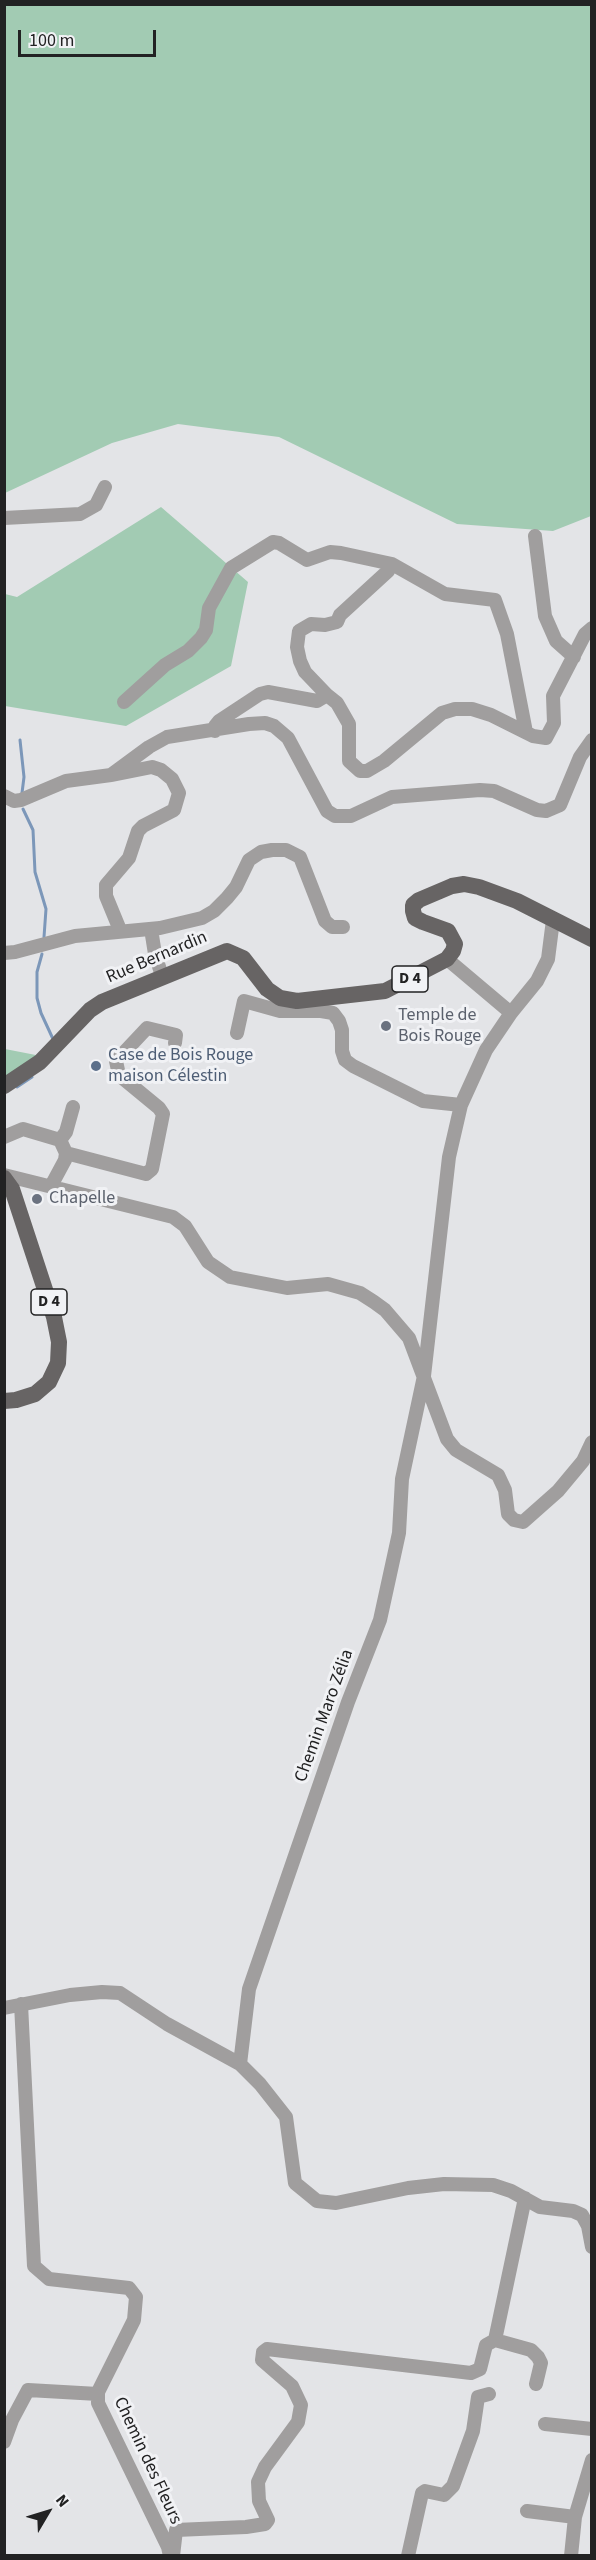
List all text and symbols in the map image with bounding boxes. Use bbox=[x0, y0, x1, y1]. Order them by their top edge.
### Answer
scale bar bbox=[21, 18, 159, 56]
text: 100 m bbox=[29, 28, 74, 53]
street label: Rue Bernardin bbox=[103, 927, 211, 989]
road number: D 4 bbox=[392, 966, 428, 992]
place label: Temple de Bois Rouge bbox=[398, 1005, 481, 1048]
marker: Temple de Bois Rouge bbox=[379, 1019, 393, 1033]
place label: Case de Bois Rouge maison Célestin bbox=[108, 1045, 253, 1088]
marker: Case de Bois Rouge maison Célestin bbox=[89, 1059, 103, 1073]
place label: Chapelle bbox=[49, 1188, 115, 1210]
marker: Chapelle bbox=[30, 1192, 44, 1206]
road number: D 4 bbox=[31, 1289, 67, 1315]
street label: Chemin Maro Zélia bbox=[291, 1647, 359, 1785]
street label: Chemin des Fleurs bbox=[108, 2394, 186, 2528]
north arrow bbox=[18, 2482, 78, 2542]
text: N bbox=[50, 2490, 74, 2512]

